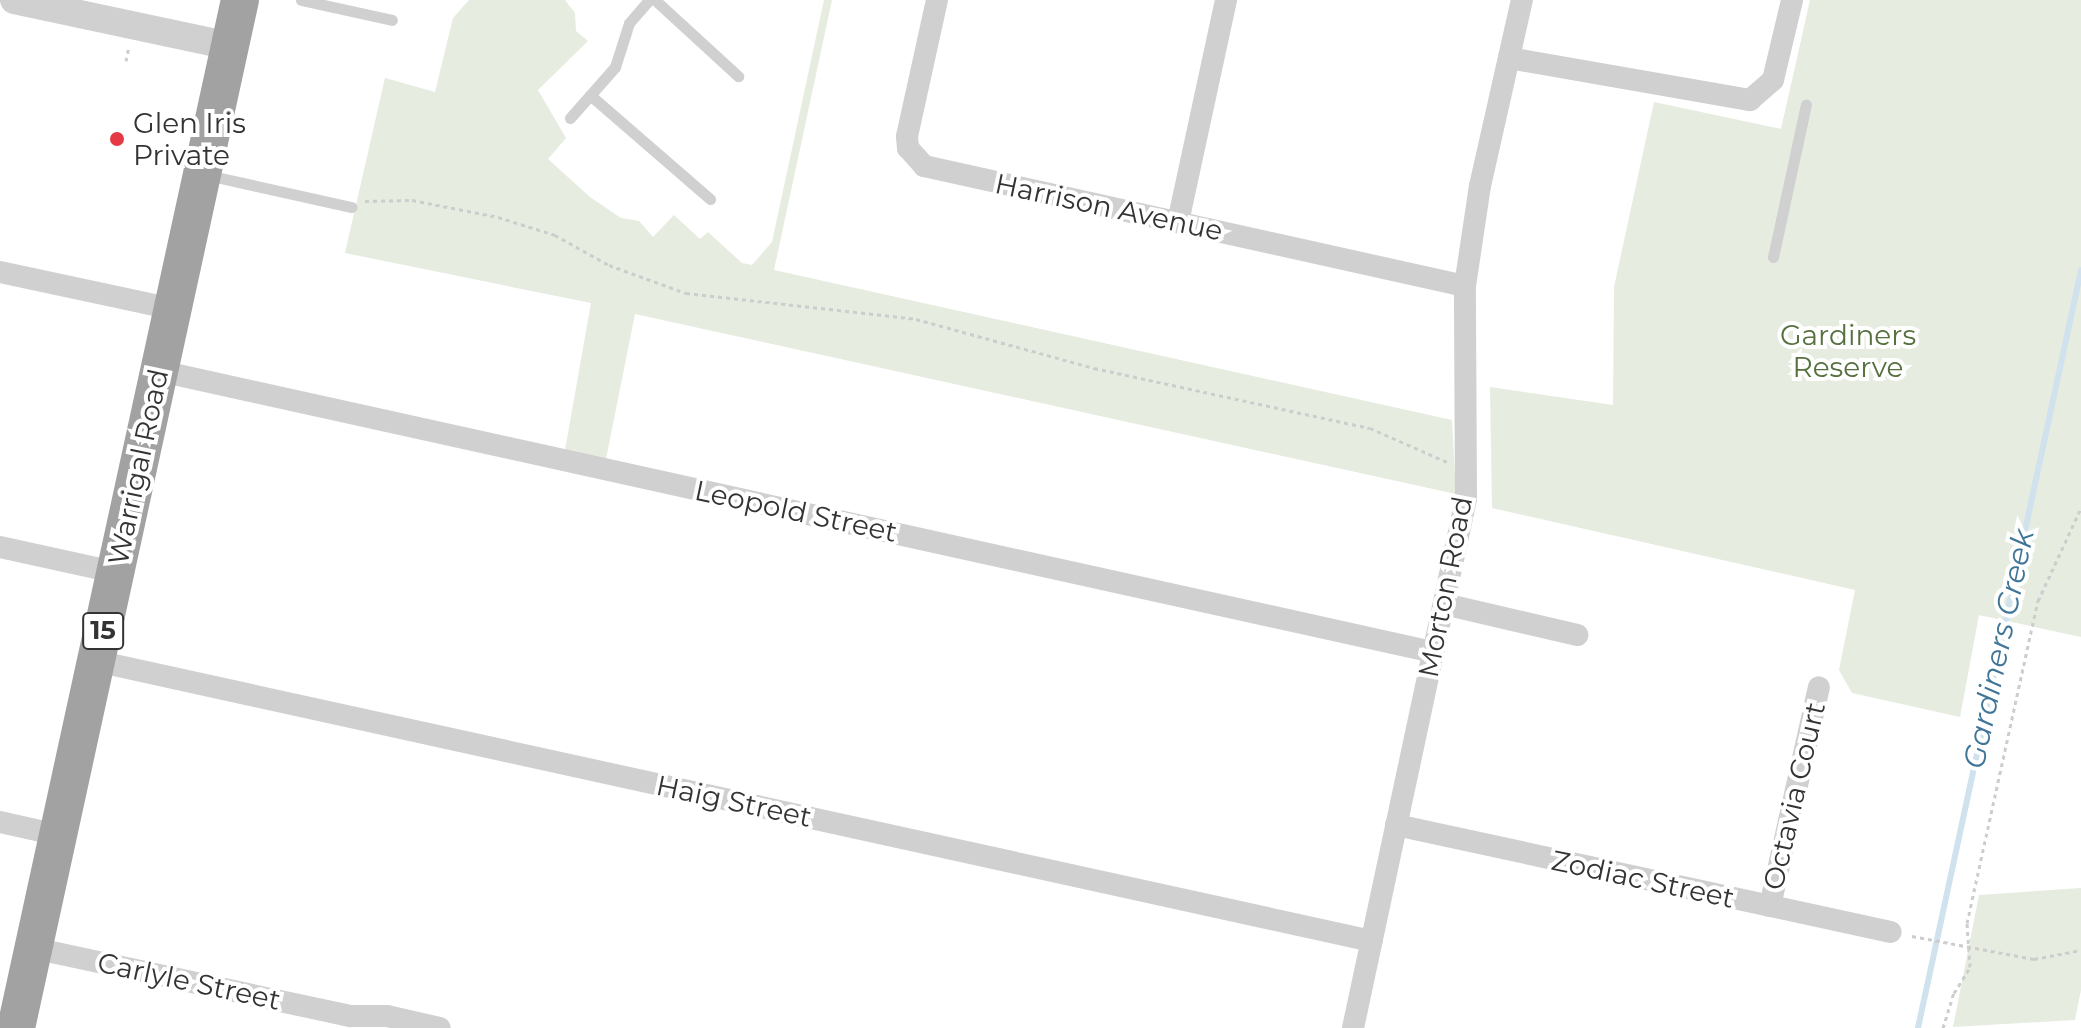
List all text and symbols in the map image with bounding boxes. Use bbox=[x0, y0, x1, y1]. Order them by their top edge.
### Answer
place label: Glen Iris Private bbox=[133, 106, 246, 172]
marker: Glen Iris Private bbox=[108, 130, 126, 148]
street label: Harrison Avenue bbox=[992, 166, 1226, 248]
park label: Gardiners Reserve bbox=[1780, 318, 1916, 384]
street label: Warrigal Road bbox=[101, 366, 175, 568]
street label: Leopold Street bbox=[692, 473, 900, 549]
street label: Morton Road bbox=[1411, 494, 1479, 680]
water label: Gardiners Creek bbox=[1956, 526, 2042, 772]
road number: 15 bbox=[81, 609, 125, 653]
street label: Octavia Court bbox=[1756, 699, 1832, 893]
street label: Haig Street bbox=[653, 768, 815, 834]
street label: Zodiac Street bbox=[1548, 843, 1738, 915]
street label: Carlyle Street bbox=[94, 945, 284, 1017]

